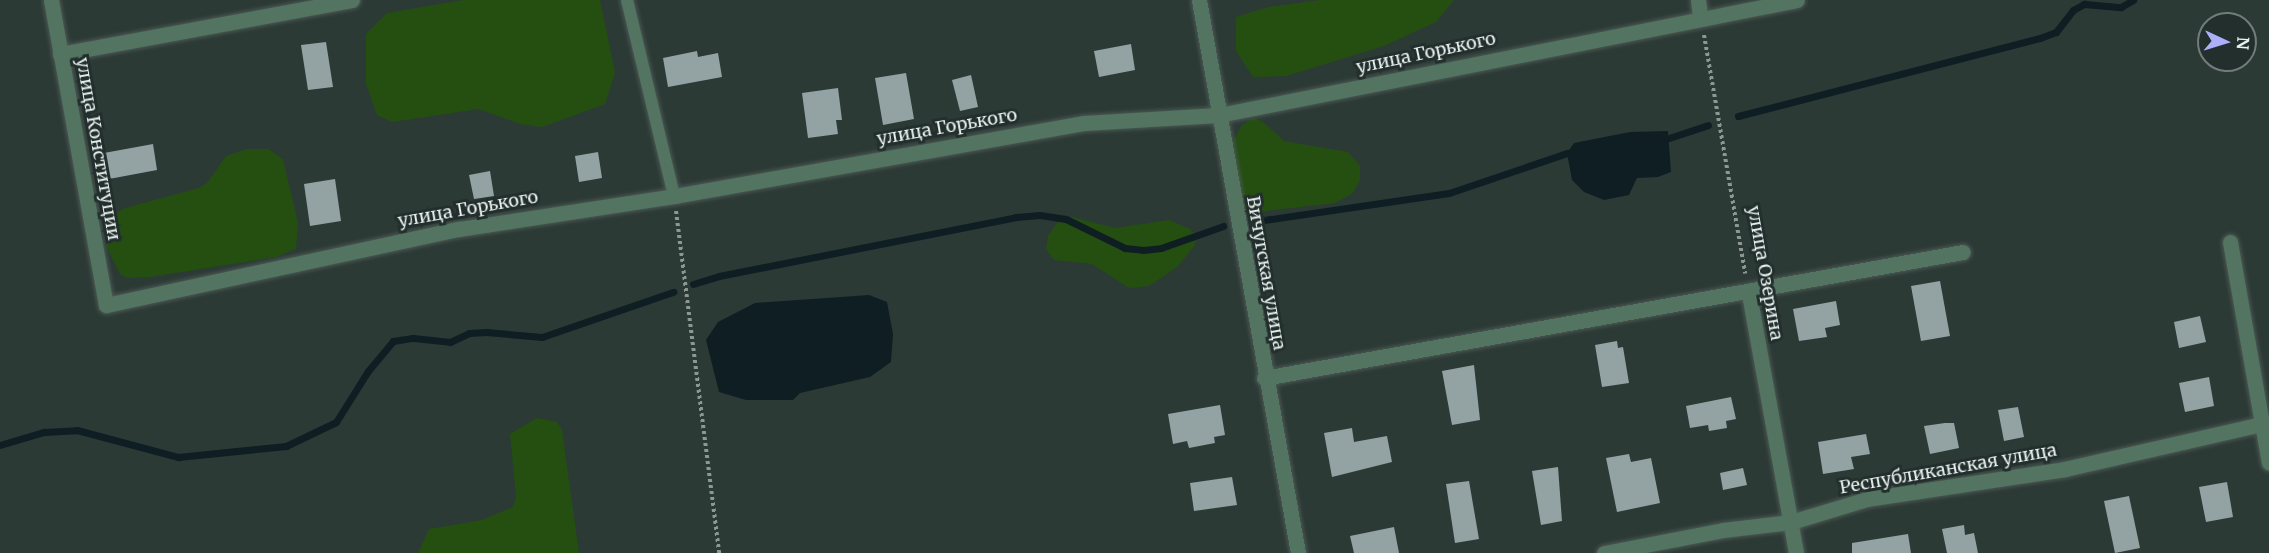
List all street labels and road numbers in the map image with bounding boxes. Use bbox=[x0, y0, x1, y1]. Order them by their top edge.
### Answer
street label: улица Горького bbox=[1354, 28, 1498, 78]
street label: улица Конституции bbox=[71, 56, 125, 242]
street label: улица Горького bbox=[875, 104, 1019, 150]
street label: улица Горького bbox=[396, 186, 540, 232]
street label: Вичугская улица bbox=[1242, 194, 1290, 352]
street label: улица Озерина bbox=[1743, 204, 1787, 342]
street label: Республиканская улица bbox=[1838, 439, 2058, 499]

